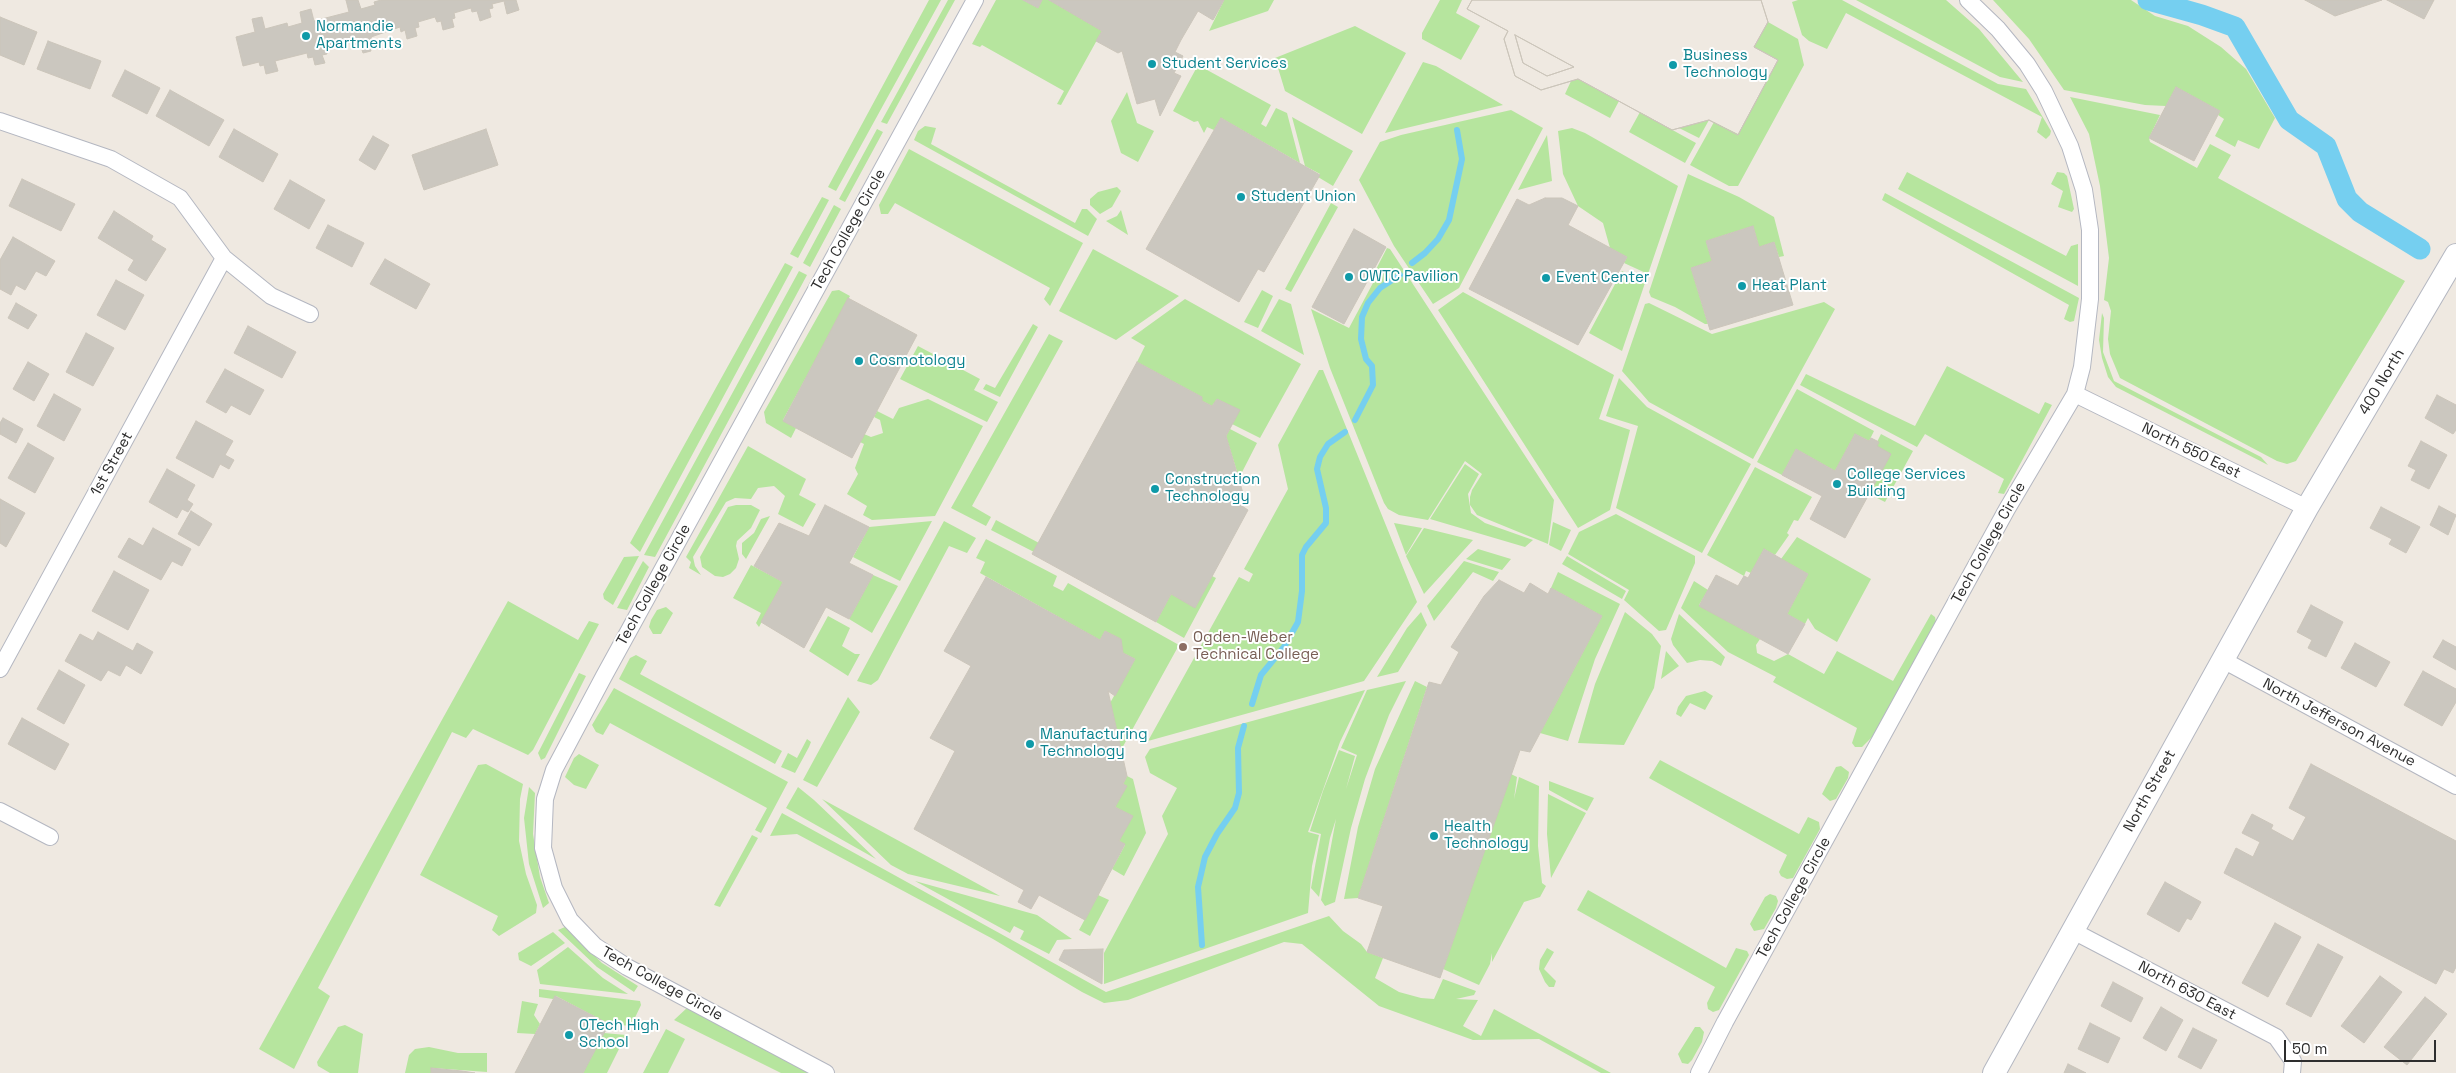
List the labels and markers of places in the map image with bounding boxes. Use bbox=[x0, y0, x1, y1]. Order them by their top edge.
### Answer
place label: Normandie Apartments bbox=[316, 18, 402, 53]
marker: Normandie Apartments bbox=[300, 30, 312, 42]
place label: Business Technology bbox=[1683, 47, 1768, 82]
place label: Student Services bbox=[1162, 55, 1287, 73]
marker: Student Services bbox=[1146, 58, 1158, 70]
marker: Business Technology bbox=[1667, 59, 1679, 71]
place label: Student Union bbox=[1251, 188, 1356, 206]
marker: Student Union bbox=[1235, 191, 1247, 203]
place label: OWTC Pavilion bbox=[1359, 268, 1459, 286]
place label: Event Center bbox=[1556, 269, 1650, 287]
marker: OWTC Pavilion bbox=[1343, 271, 1355, 283]
marker: Event Center bbox=[1540, 272, 1552, 284]
place label: Heat Plant bbox=[1752, 277, 1827, 295]
marker: Heat Plant bbox=[1736, 280, 1748, 292]
place label: Cosmotology bbox=[869, 352, 965, 370]
marker: Cosmotology bbox=[853, 355, 865, 367]
place label: College Services Building bbox=[1847, 466, 1966, 501]
place label: Construction Technology bbox=[1165, 471, 1260, 506]
marker: College Services Building bbox=[1831, 478, 1843, 490]
marker: Construction Technology bbox=[1149, 483, 1161, 495]
place label: Ogden-Weber Technical College bbox=[1193, 629, 1319, 664]
marker: Ogden-Weber Technical College bbox=[1177, 641, 1189, 653]
place label: Manufacturing Technology bbox=[1040, 726, 1148, 761]
marker: Manufacturing Technology bbox=[1024, 738, 1036, 750]
place label: Health Technology bbox=[1444, 818, 1529, 853]
marker: Health Technology bbox=[1428, 830, 1440, 842]
place label: OTech High School bbox=[579, 1017, 659, 1052]
marker: OTech High School bbox=[563, 1029, 575, 1041]

